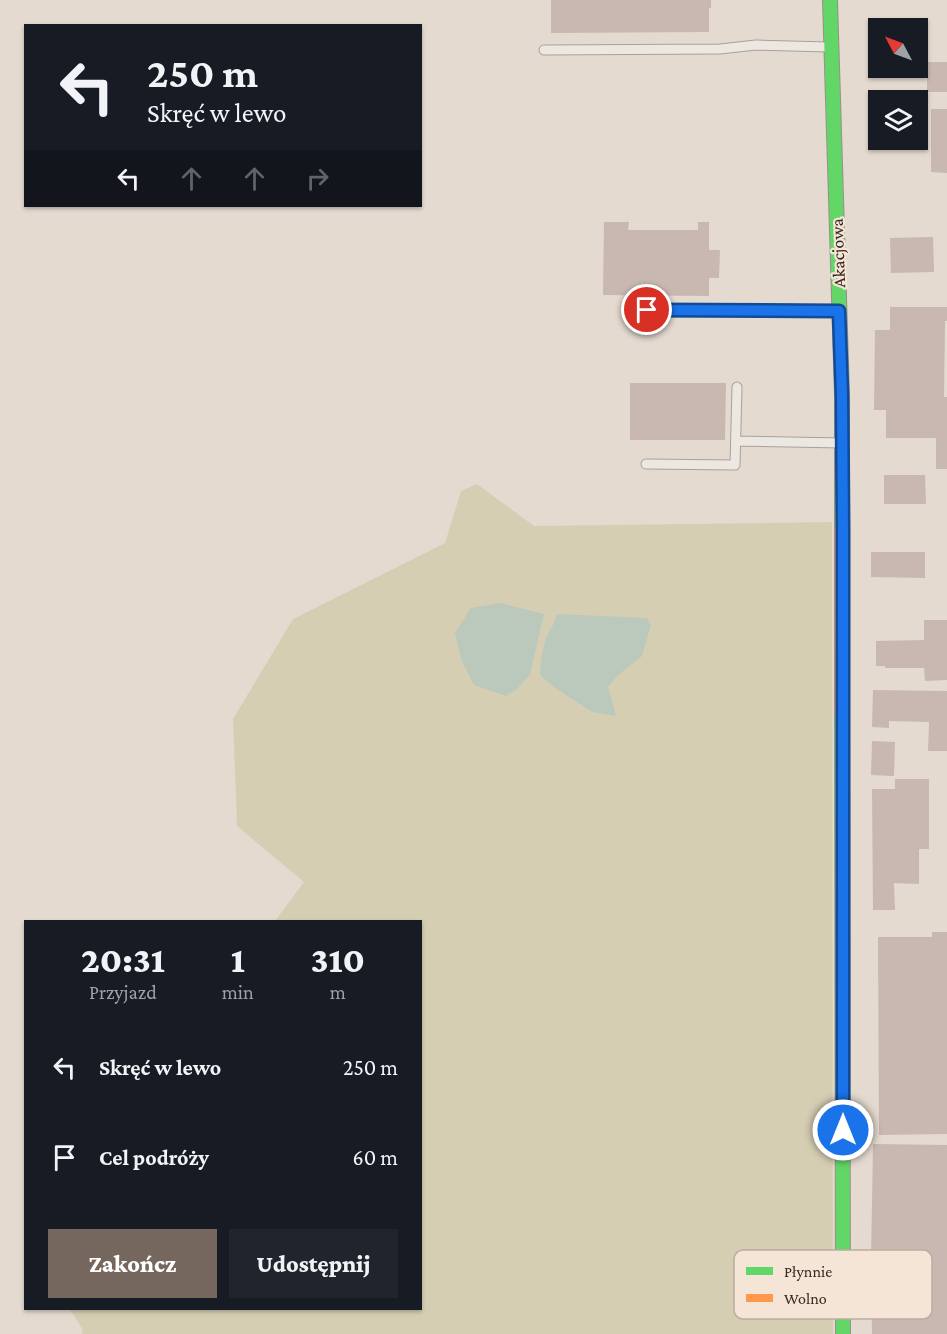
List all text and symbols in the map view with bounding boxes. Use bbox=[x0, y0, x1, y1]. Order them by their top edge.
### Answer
north arrow bbox=[868, 18, 928, 78]
map controls bbox=[868, 18, 928, 150]
icon: left bbox=[48, 48, 126, 126]
text: 250 m bbox=[147, 49, 258, 96]
button: layers bbox=[868, 90, 928, 150]
text: Skręć w lewo bbox=[147, 98, 287, 128]
icon: left bbox=[112, 162, 145, 195]
icon: ahead bbox=[175, 162, 208, 195]
icon: ahead bbox=[238, 162, 271, 195]
icon: right bbox=[301, 162, 334, 195]
street label: Akacjowa bbox=[827, 218, 850, 288]
pin bbox=[621, 284, 672, 335]
icon: arrive bbox=[630, 293, 663, 326]
text: 20:31 bbox=[81, 940, 165, 980]
text: 1 bbox=[231, 940, 245, 980]
text: 310 bbox=[311, 940, 365, 980]
text: Przyjazd bbox=[89, 981, 157, 1003]
text: min bbox=[222, 981, 254, 1003]
text: m bbox=[330, 981, 346, 1003]
icon: left bbox=[48, 1051, 81, 1084]
text: Skręć w lewo bbox=[99, 1055, 221, 1080]
text: 250 m bbox=[343, 1055, 398, 1080]
position arrow bbox=[811, 1098, 875, 1162]
icon: arrive bbox=[48, 1141, 81, 1174]
text: Cel podróży bbox=[99, 1145, 209, 1170]
text: 60 m bbox=[353, 1145, 398, 1170]
button: Zakończ bbox=[48, 1229, 217, 1298]
button: Udostępnij bbox=[229, 1229, 398, 1298]
legend bbox=[734, 1250, 932, 1319]
text: Płynnie bbox=[784, 1263, 832, 1281]
text: Wolno bbox=[784, 1290, 827, 1307]

